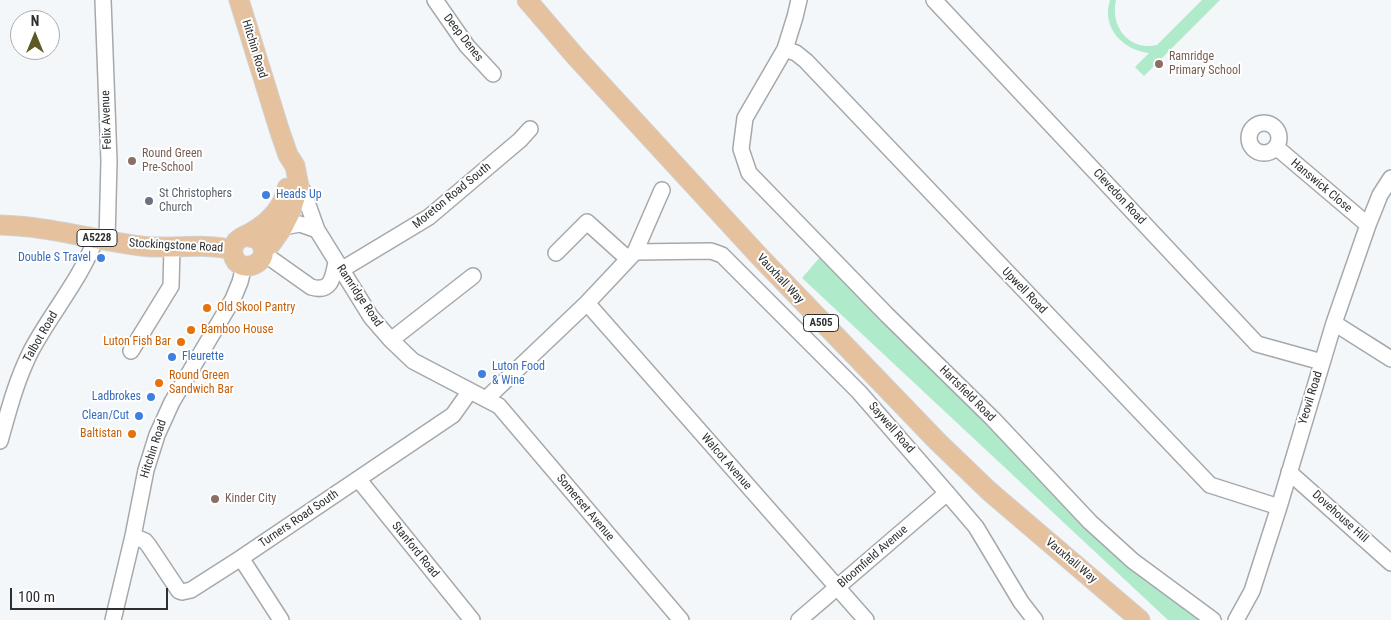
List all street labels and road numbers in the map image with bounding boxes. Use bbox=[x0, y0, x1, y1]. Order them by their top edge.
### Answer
street label: Deep Denes bbox=[440, 11, 486, 65]
street label: Hitchin Road bbox=[238, 18, 270, 80]
street label: Felix Avenue bbox=[99, 90, 115, 150]
street label: Hanswick Close bbox=[1287, 156, 1355, 216]
street label: Moreton Road South bbox=[410, 160, 494, 232]
street label: Clevedon Road bbox=[1090, 166, 1148, 228]
road number: A5228 bbox=[77, 230, 117, 247]
street label: Stockingstone Road bbox=[129, 236, 223, 256]
street label: Vauxhall Way bbox=[753, 251, 807, 307]
street label: Ramridge Road bbox=[333, 262, 385, 330]
street label: Upwell Road bbox=[999, 265, 1049, 317]
street label: Talbot Road bbox=[21, 309, 61, 365]
road number: A505 bbox=[804, 314, 838, 332]
street label: Hartsfield Road bbox=[936, 363, 998, 425]
street label: Yeovil Road bbox=[1296, 370, 1326, 426]
street label: Saywell Road bbox=[865, 400, 917, 456]
street label: Hitchin Road bbox=[138, 418, 170, 480]
street label: Walcot Avenue bbox=[698, 431, 754, 493]
street label: Somerset Avenue bbox=[553, 472, 617, 544]
street label: Turners Road South bbox=[257, 487, 341, 551]
street label: Dovehouse Hill bbox=[1309, 488, 1371, 546]
street label: Stanford Road bbox=[388, 519, 442, 581]
street label: Bloomfield Avenue bbox=[835, 523, 911, 591]
street label: Vauxhall Way bbox=[1042, 535, 1100, 587]

